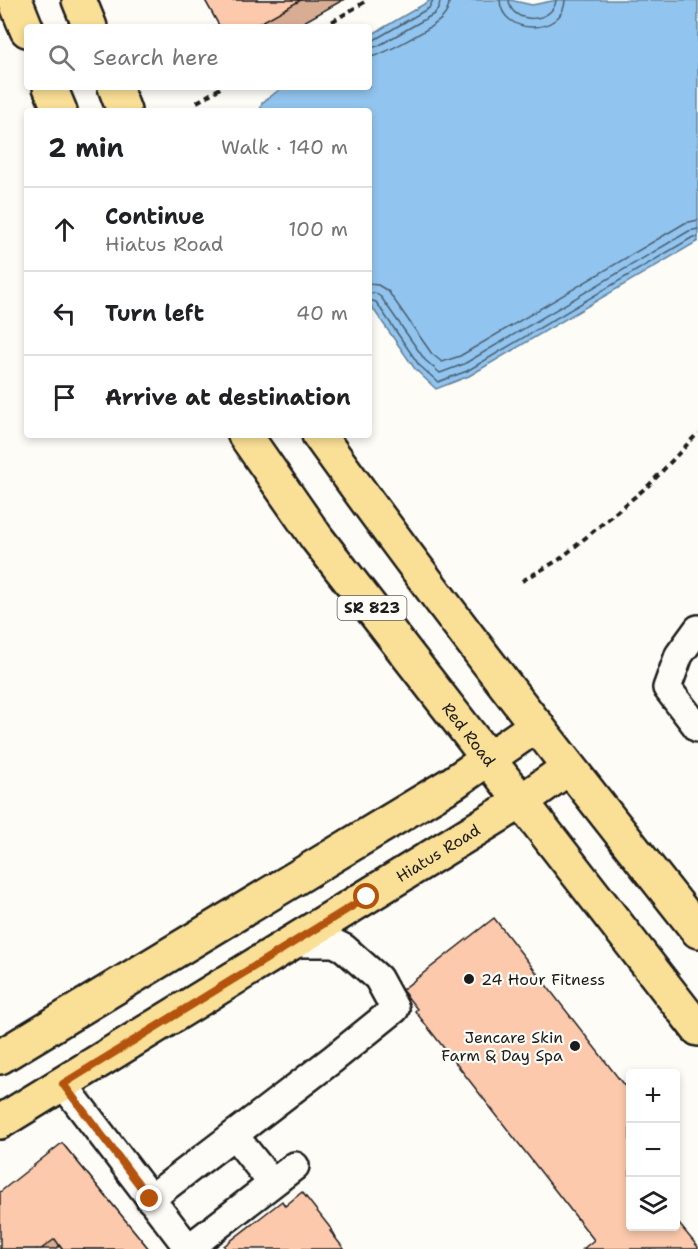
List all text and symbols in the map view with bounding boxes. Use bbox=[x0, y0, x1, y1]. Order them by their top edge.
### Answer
search box bbox=[24, 24, 372, 90]
icon: search bbox=[45, 41, 78, 74]
text: Search here bbox=[93, 43, 219, 72]
text: 2 min bbox=[48, 130, 124, 165]
text: Walk · 140 m bbox=[221, 134, 348, 160]
text: Continue bbox=[105, 202, 205, 231]
icon: ahead bbox=[48, 213, 81, 246]
text: 100 m bbox=[288, 216, 348, 242]
text: Hiatus Road bbox=[105, 231, 224, 257]
icon: left bbox=[48, 297, 81, 330]
text: Turn left bbox=[105, 299, 204, 328]
text: 40 m bbox=[296, 300, 348, 326]
icon: arrive bbox=[48, 381, 81, 414]
text: Arrive at destination bbox=[105, 383, 351, 412]
road number: SR 823 bbox=[338, 596, 406, 620]
street label: Red Road bbox=[437, 698, 500, 771]
street label: Hiatus Road bbox=[392, 819, 484, 887]
route start bbox=[353, 883, 379, 909]
place label: 24 Hour Fitness bbox=[481, 969, 605, 990]
marker: 24 Hour Fitness bbox=[462, 972, 476, 986]
place label: Jencare Skin Farm & Day Spa bbox=[441, 1027, 563, 1066]
marker: Jencare Skin Farm & Day Spa bbox=[568, 1039, 582, 1053]
map controls bbox=[626, 1069, 680, 1231]
button: + bbox=[626, 1069, 680, 1123]
button: − bbox=[626, 1123, 680, 1177]
button: layers bbox=[626, 1177, 680, 1231]
route end bbox=[136, 1185, 162, 1211]

